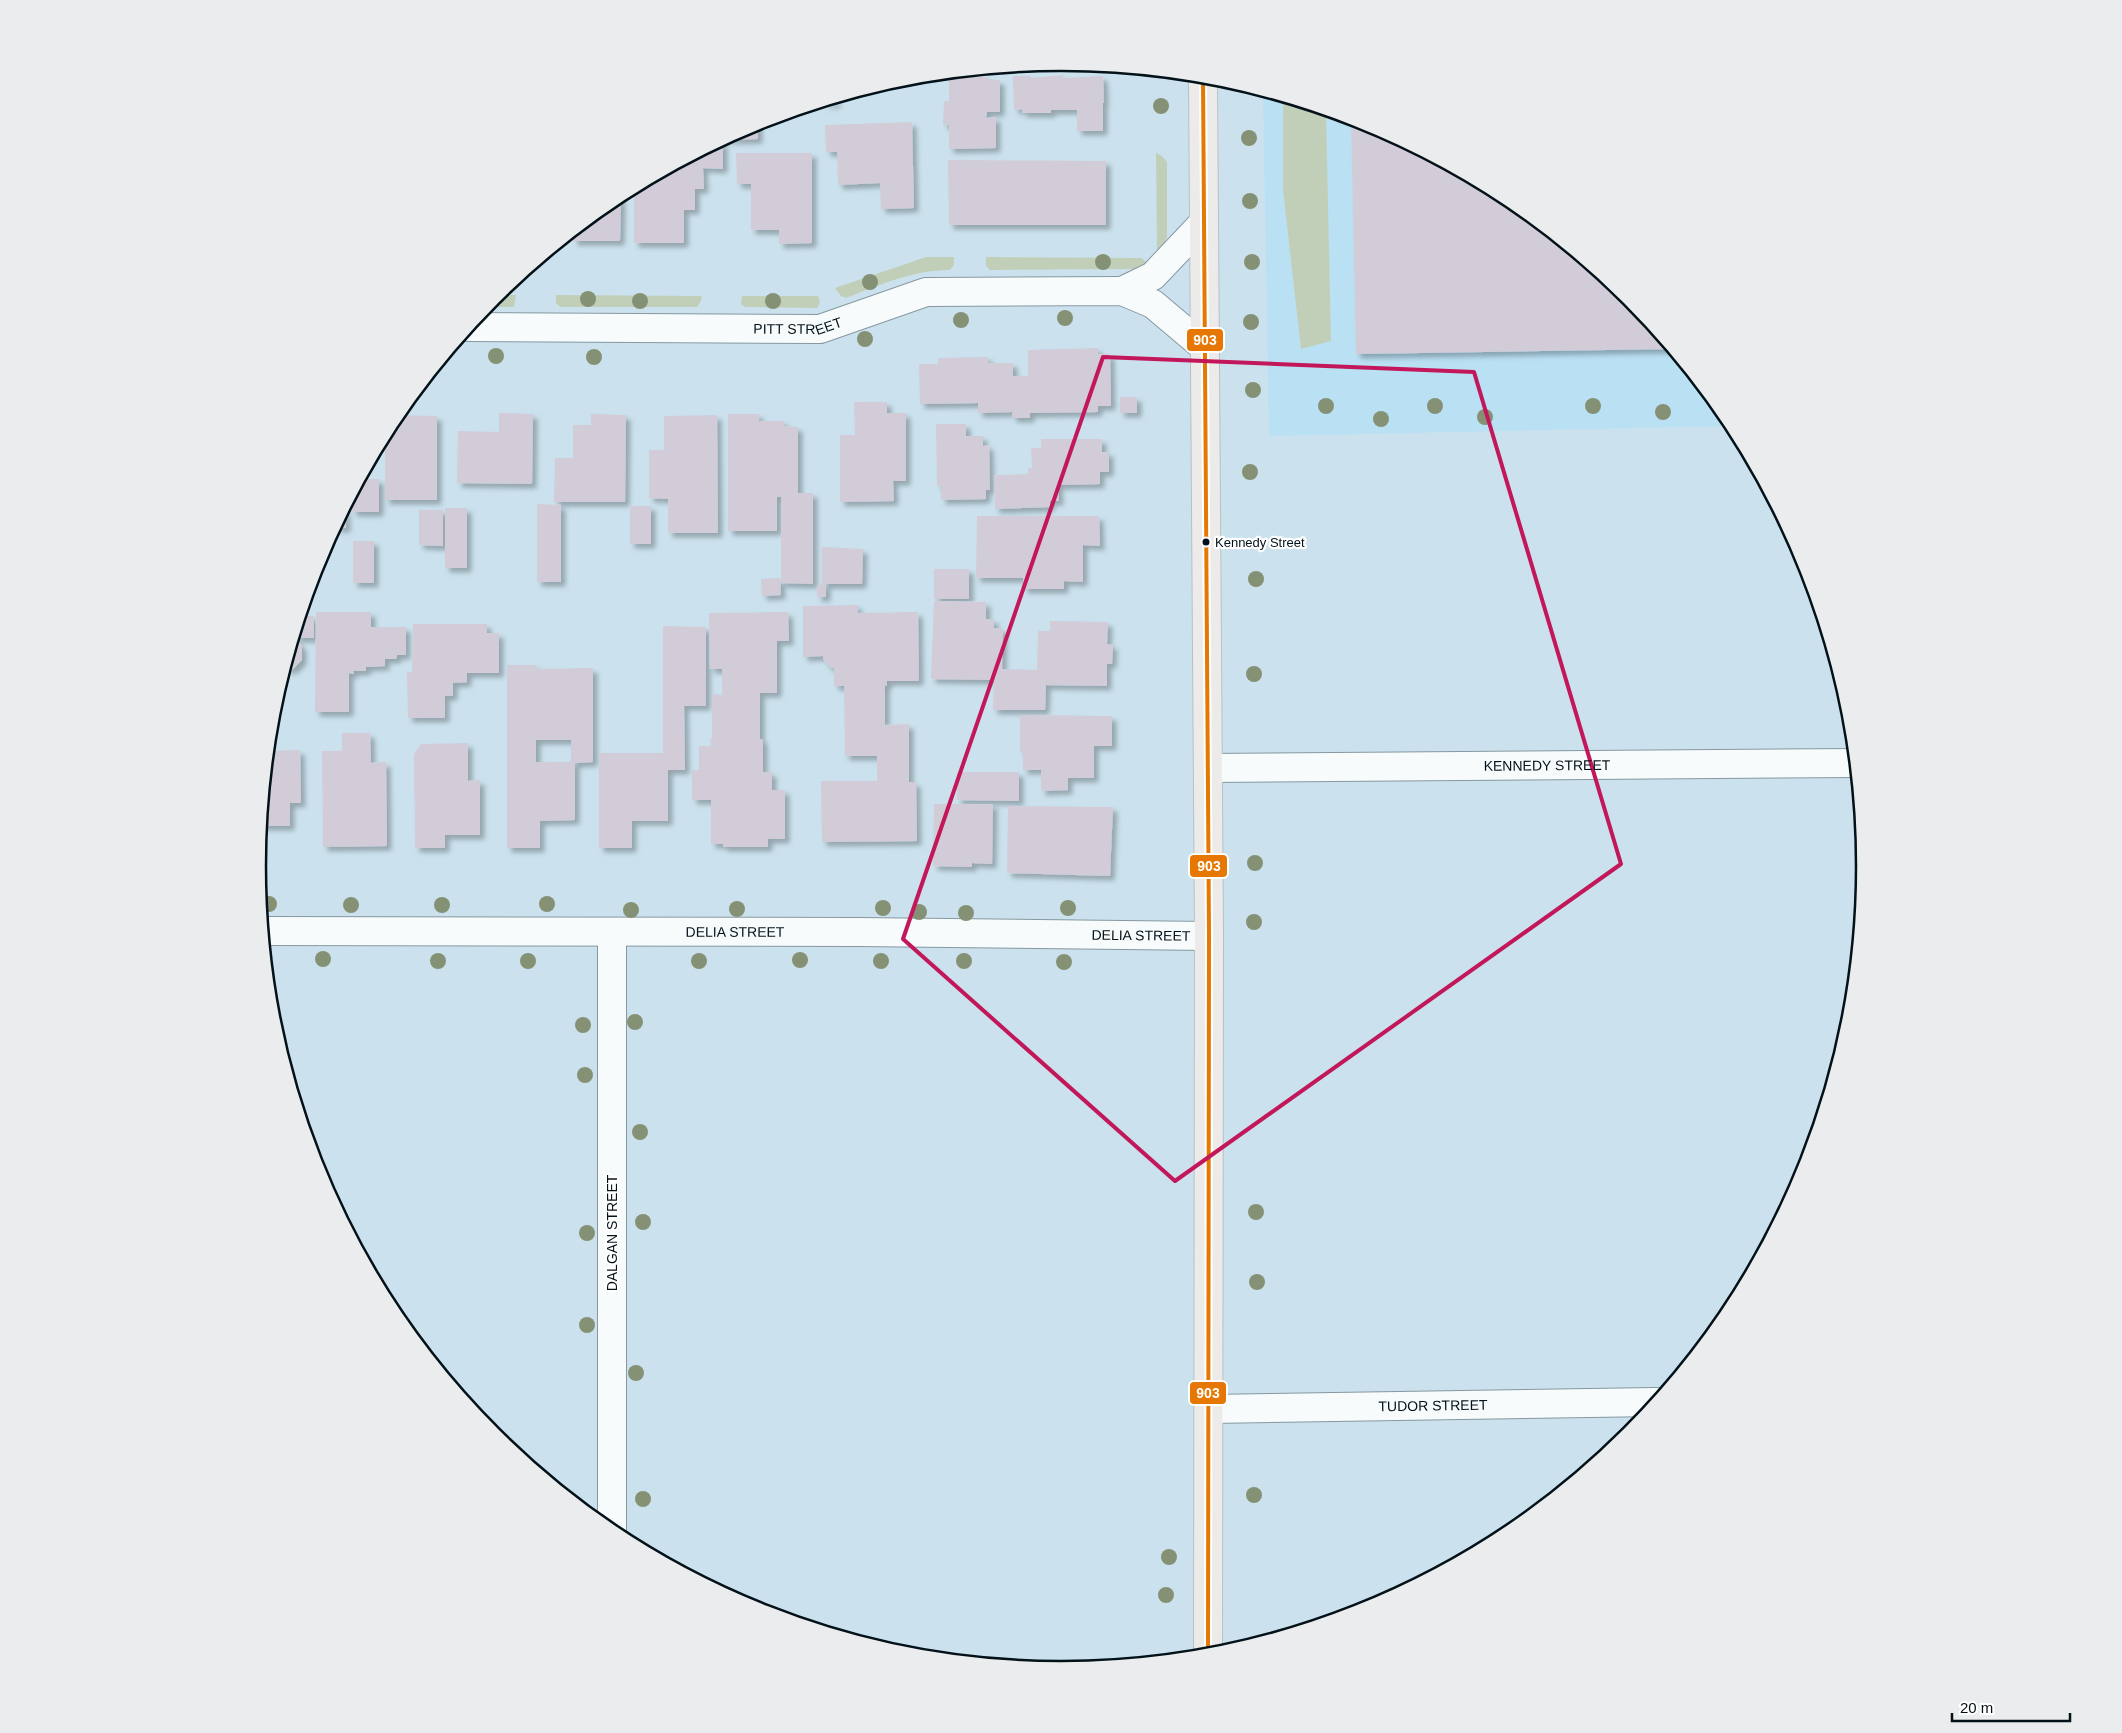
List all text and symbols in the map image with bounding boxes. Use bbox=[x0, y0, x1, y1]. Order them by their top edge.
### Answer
street label: PITT STREET bbox=[753, 314, 844, 338]
line badge: 903 bbox=[1186, 328, 1224, 352]
text: 903 bbox=[1193, 332, 1217, 348]
place label: Kennedy Street bbox=[1215, 535, 1305, 550]
marker: Kennedy Street bbox=[1201, 537, 1211, 547]
street label: KENNEDY STREET bbox=[1484, 757, 1611, 774]
line badge: 903 bbox=[1189, 854, 1228, 878]
text: 903 bbox=[1197, 858, 1221, 874]
street label: DELIA STREET bbox=[686, 924, 785, 940]
street label: DELIA STREET bbox=[1091, 927, 1191, 944]
street label: DALGAN STREET bbox=[604, 1174, 620, 1291]
line badge: 903 bbox=[1189, 1381, 1227, 1405]
text: 903 bbox=[1196, 1385, 1220, 1401]
street label: TUDOR STREET bbox=[1378, 1397, 1488, 1414]
scale bar bbox=[1952, 1690, 2070, 1722]
text: 20 m bbox=[1960, 1699, 1993, 1716]

